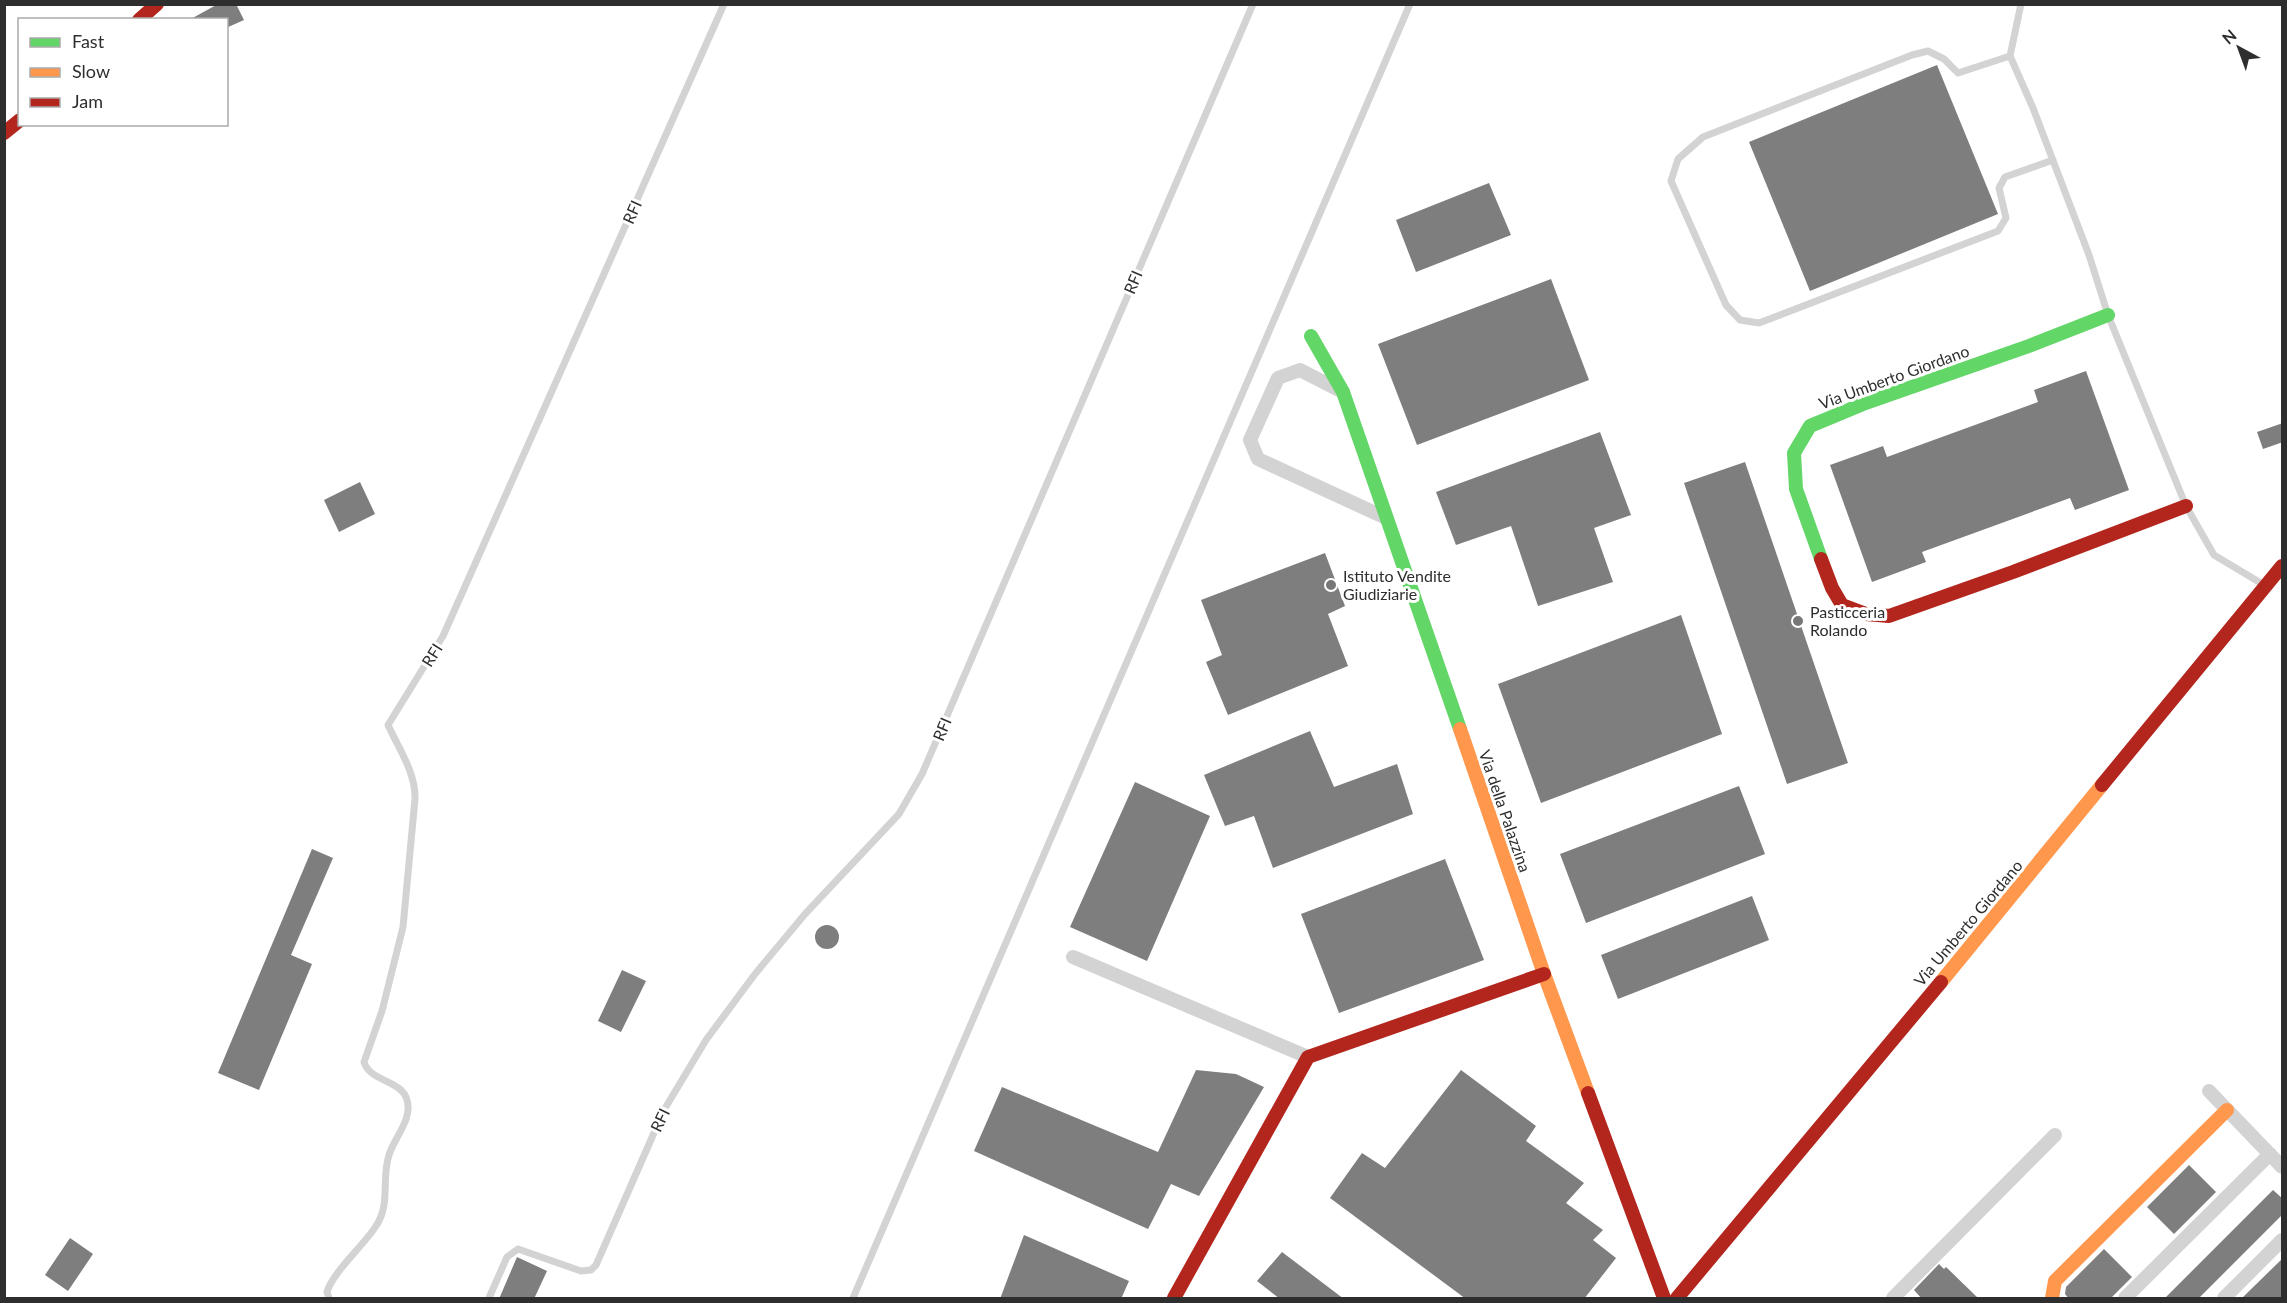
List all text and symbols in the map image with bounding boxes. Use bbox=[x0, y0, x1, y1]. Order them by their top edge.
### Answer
legend bbox=[18, 18, 228, 126]
north arrow bbox=[2209, 18, 2269, 78]
text: N bbox=[2218, 25, 2240, 48]
text: Fast bbox=[72, 30, 105, 52]
text: Slow bbox=[72, 60, 110, 82]
text: Jam bbox=[72, 90, 103, 112]
street label: RFI bbox=[618, 197, 645, 226]
street label: RFI bbox=[1119, 267, 1146, 296]
street label: Via Umberto Giordano bbox=[1816, 341, 1972, 413]
place label: Istituto Vendite Giudiziarie bbox=[1343, 566, 1451, 603]
marker: Istituto Vendite Giudiziarie bbox=[1324, 578, 1338, 592]
place label: Pasticceria Rolando bbox=[1810, 602, 1885, 639]
marker: Pasticceria Rolando bbox=[1791, 614, 1805, 628]
street label: RFI bbox=[417, 640, 446, 670]
street label: RFI bbox=[928, 714, 955, 743]
street label: Via della Palazzina bbox=[1476, 747, 1535, 874]
street label: Via Umberto Giordano bbox=[1909, 856, 2026, 989]
street label: RFI bbox=[646, 1105, 673, 1135]

